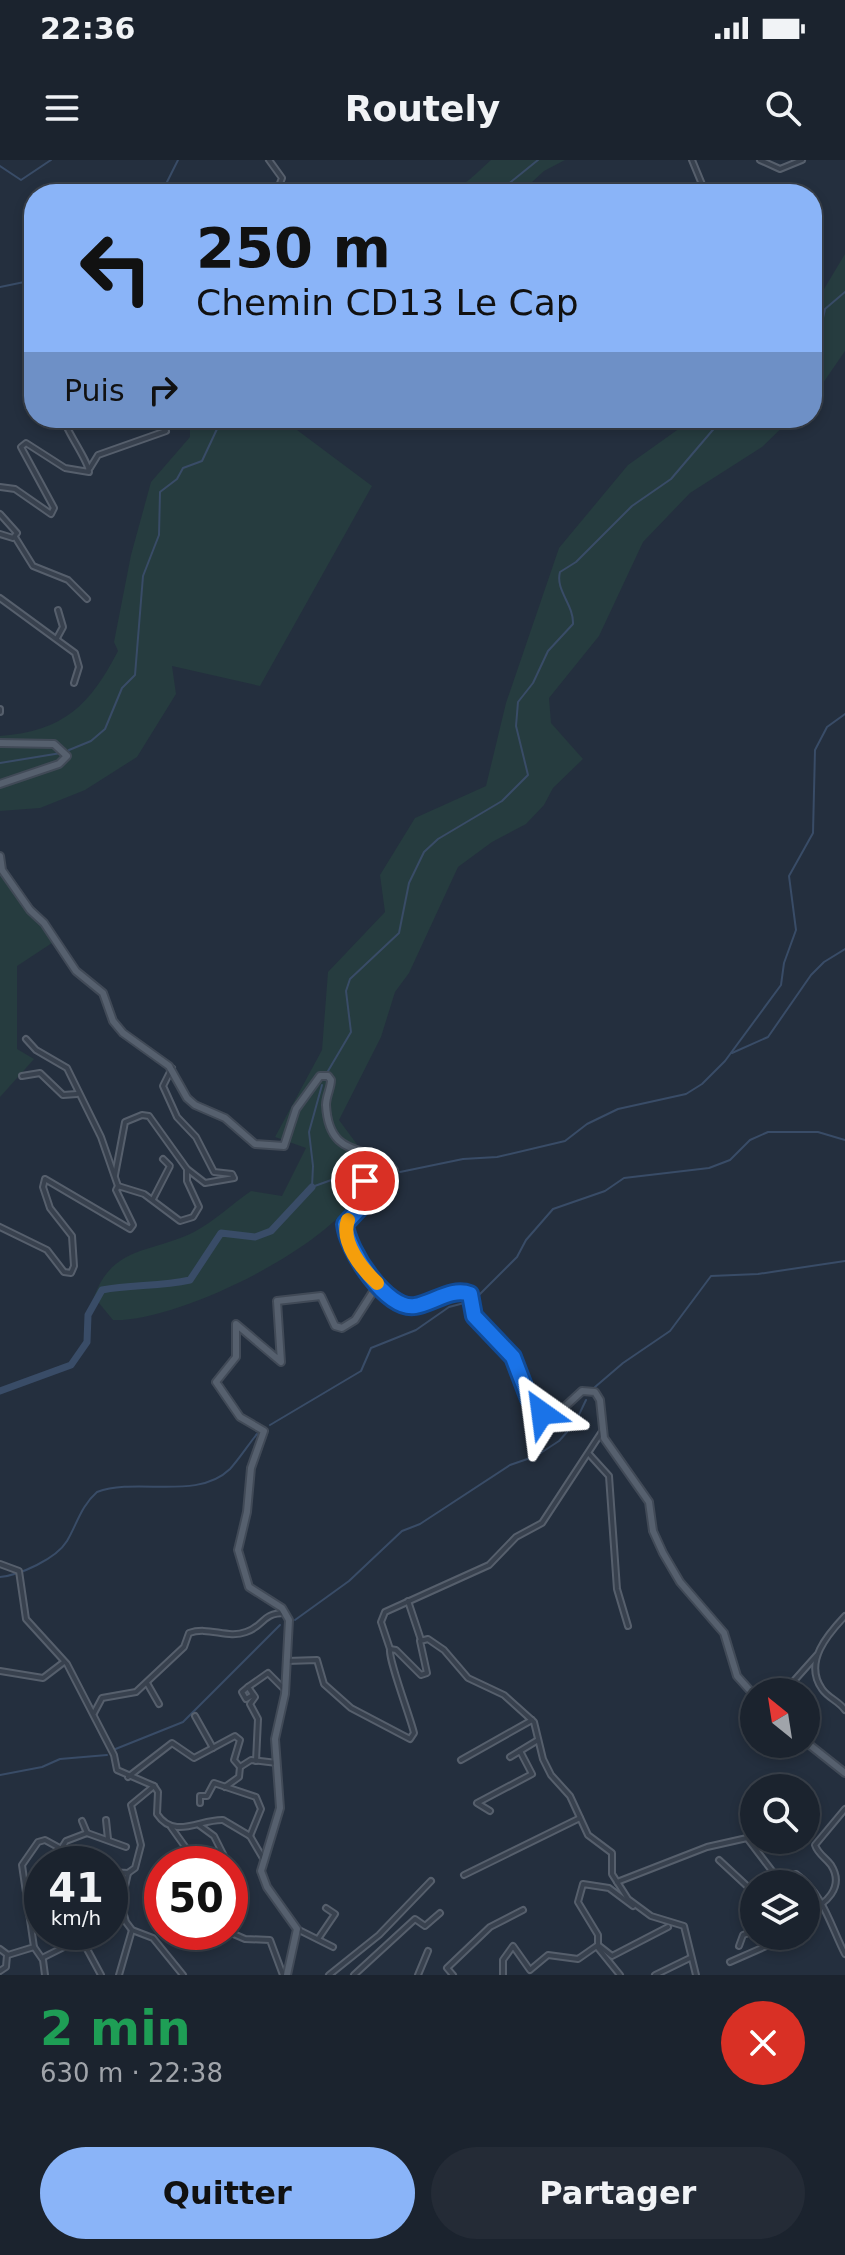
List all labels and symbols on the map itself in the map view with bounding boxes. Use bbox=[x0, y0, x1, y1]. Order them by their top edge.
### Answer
pin bbox=[331, 1147, 399, 1215]
position arrow bbox=[500, 1371, 584, 1455]
north arrow bbox=[740, 1678, 820, 1758]
speed limit sign: 50 bbox=[144, 1846, 248, 1950]

